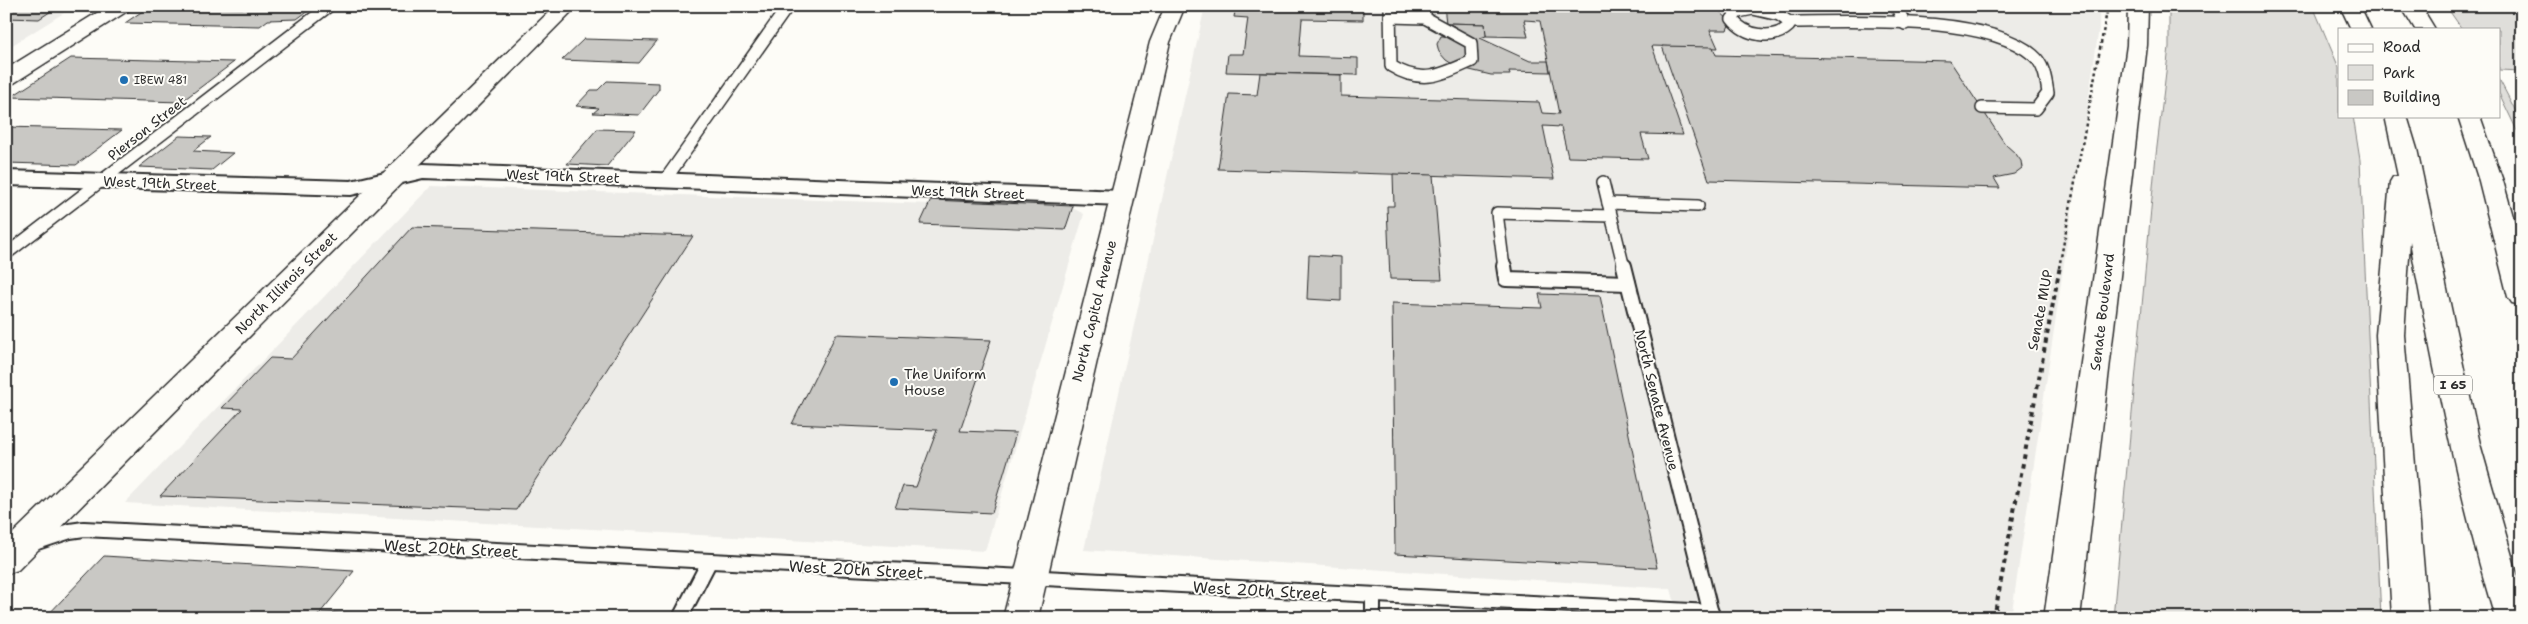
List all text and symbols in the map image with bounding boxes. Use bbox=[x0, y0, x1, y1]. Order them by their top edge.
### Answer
legend bbox=[2338, 28, 2500, 118]
text: Road bbox=[2383, 37, 2421, 57]
text: Park bbox=[2383, 63, 2415, 83]
place label: IBEW 481 bbox=[134, 73, 187, 88]
marker: IBEW 481 bbox=[118, 74, 130, 86]
text: Building bbox=[2383, 87, 2440, 107]
street label: Pierson Street bbox=[104, 92, 190, 164]
street label: West 19th Street bbox=[506, 165, 620, 187]
street label: West 19th Street bbox=[103, 172, 217, 194]
street label: West 19th Street bbox=[911, 181, 1025, 203]
street label: North Illinois Street bbox=[231, 228, 341, 338]
street label: North Capitol Avenue bbox=[1068, 238, 1120, 384]
street label: Senate Boulevard bbox=[2086, 252, 2118, 372]
street label: Senate MUP bbox=[2023, 268, 2057, 352]
street label: North Senate Avenue bbox=[1631, 328, 1683, 472]
place label: The Uniform House bbox=[904, 365, 986, 399]
marker: The Uniform House bbox=[888, 376, 900, 388]
road number: I 65 bbox=[2434, 376, 2472, 394]
street label: West 20th Street bbox=[383, 534, 519, 563]
street label: West 20th Street bbox=[788, 555, 924, 584]
street label: West 20th Street bbox=[1192, 576, 1328, 605]

